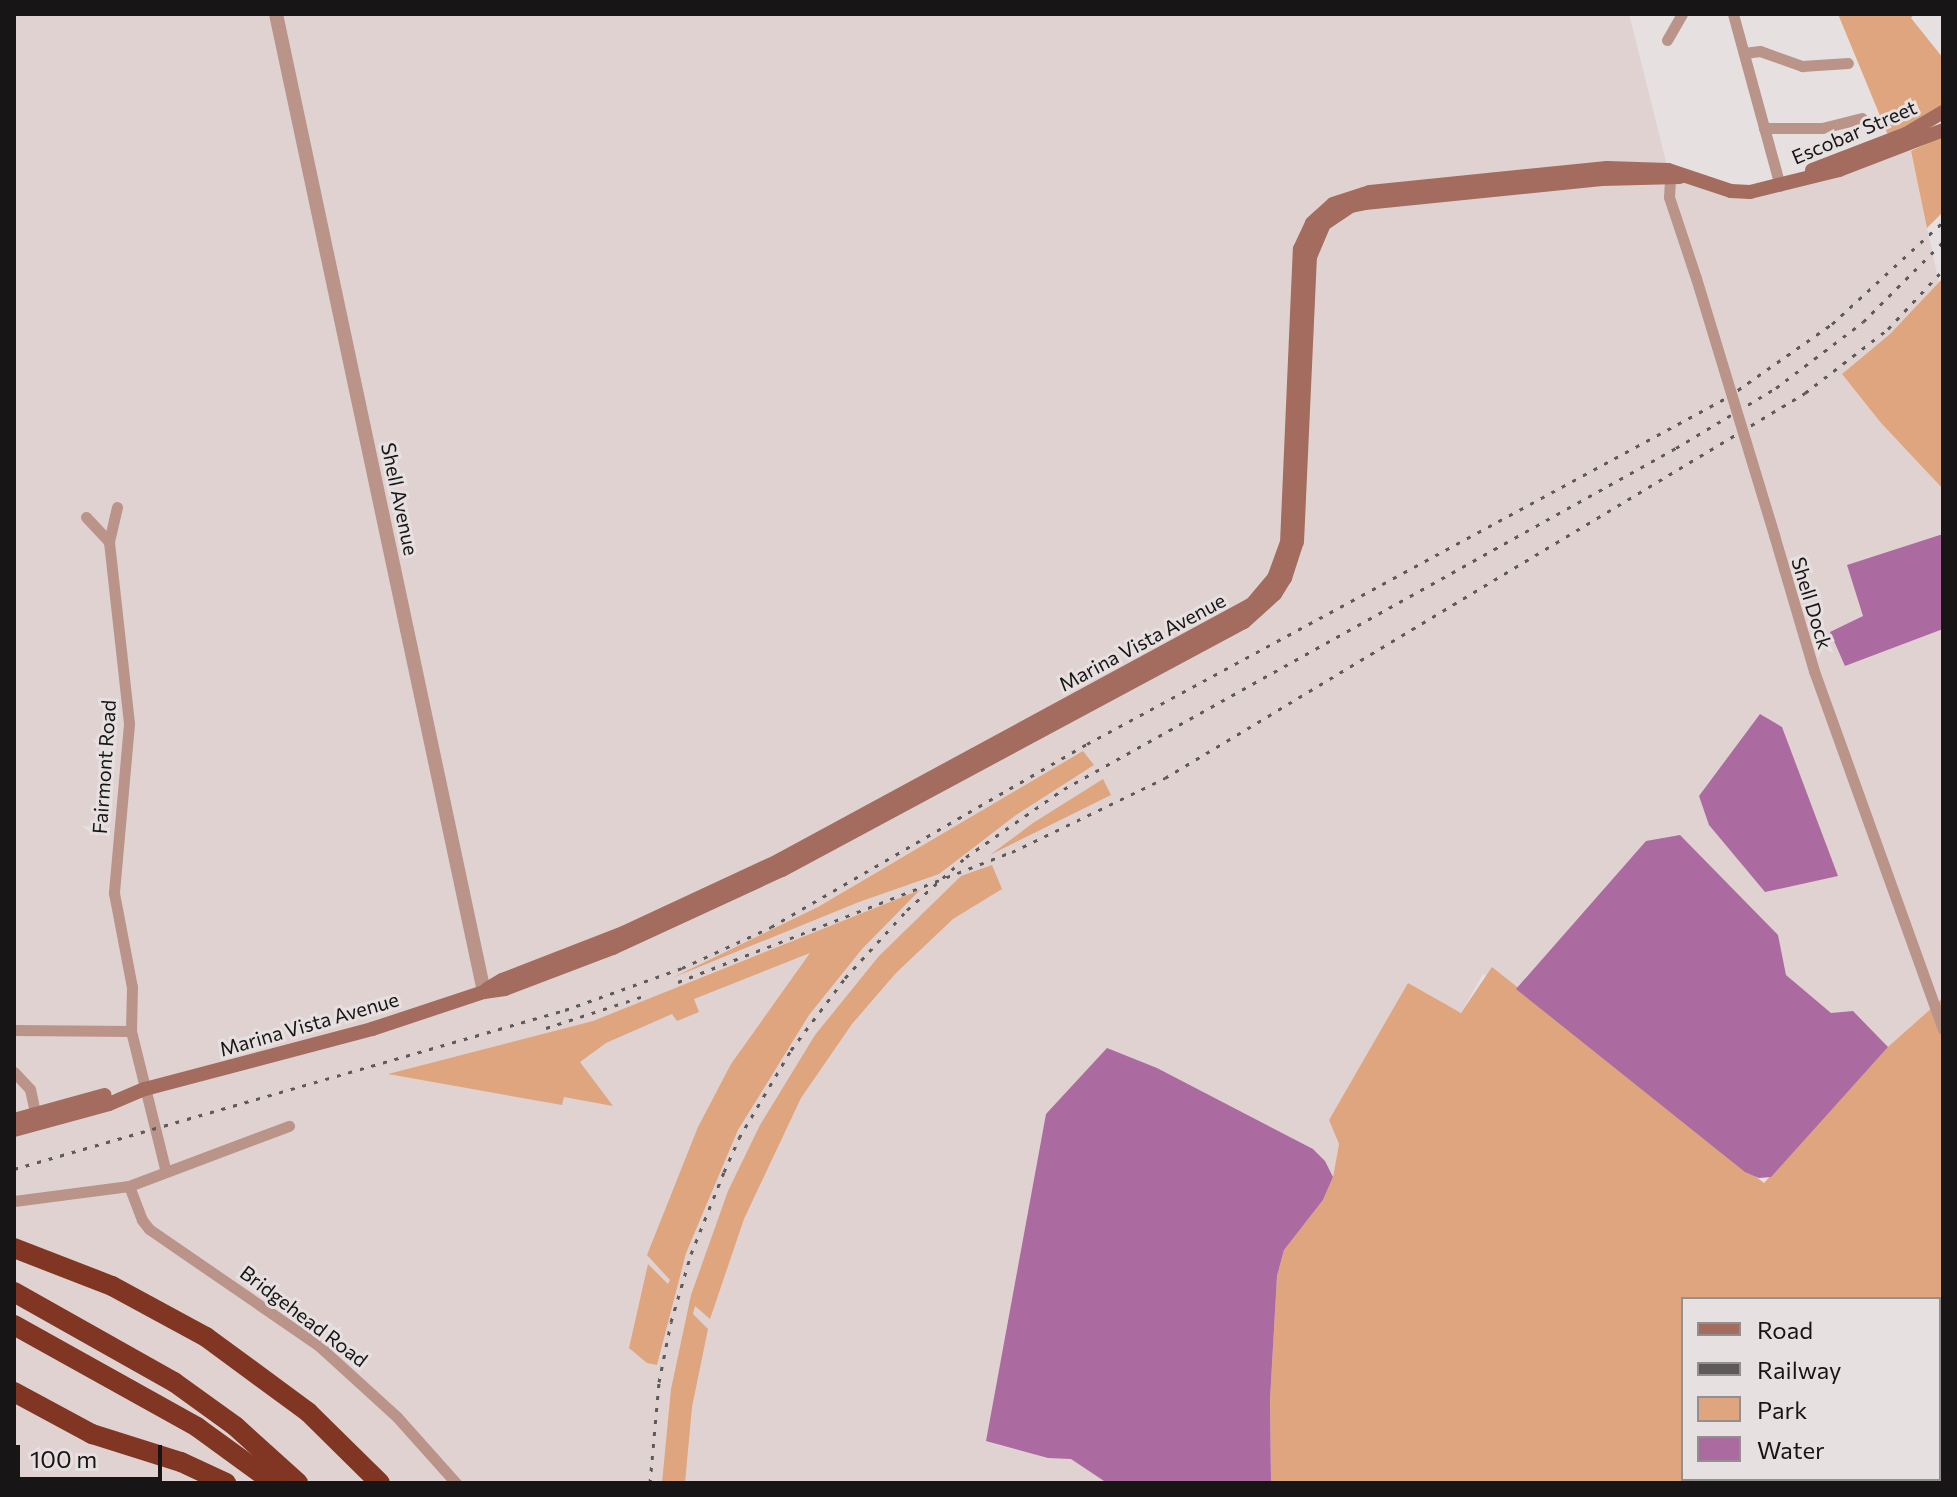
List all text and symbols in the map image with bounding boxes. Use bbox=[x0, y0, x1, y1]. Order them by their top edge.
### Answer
street label: Escobar Street bbox=[1788, 95, 1920, 169]
street label: Shell Avenue bbox=[376, 441, 424, 557]
street label: Shell Dock bbox=[1787, 554, 1837, 652]
street label: Marina Vista Avenue bbox=[1055, 588, 1229, 696]
street label: Fairmont Road bbox=[87, 699, 121, 835]
street label: Marina Vista Avenue bbox=[217, 987, 401, 1061]
street label: Bridgehead Road bbox=[236, 1260, 372, 1372]
legend bbox=[1681, 1297, 1941, 1481]
text: Road bbox=[1757, 1315, 1813, 1344]
text: Railway bbox=[1757, 1355, 1842, 1384]
text: Park bbox=[1757, 1395, 1807, 1424]
scale bar bbox=[20, 1429, 166, 1479]
text: Water bbox=[1757, 1435, 1825, 1464]
text: 100 m bbox=[30, 1444, 97, 1473]

